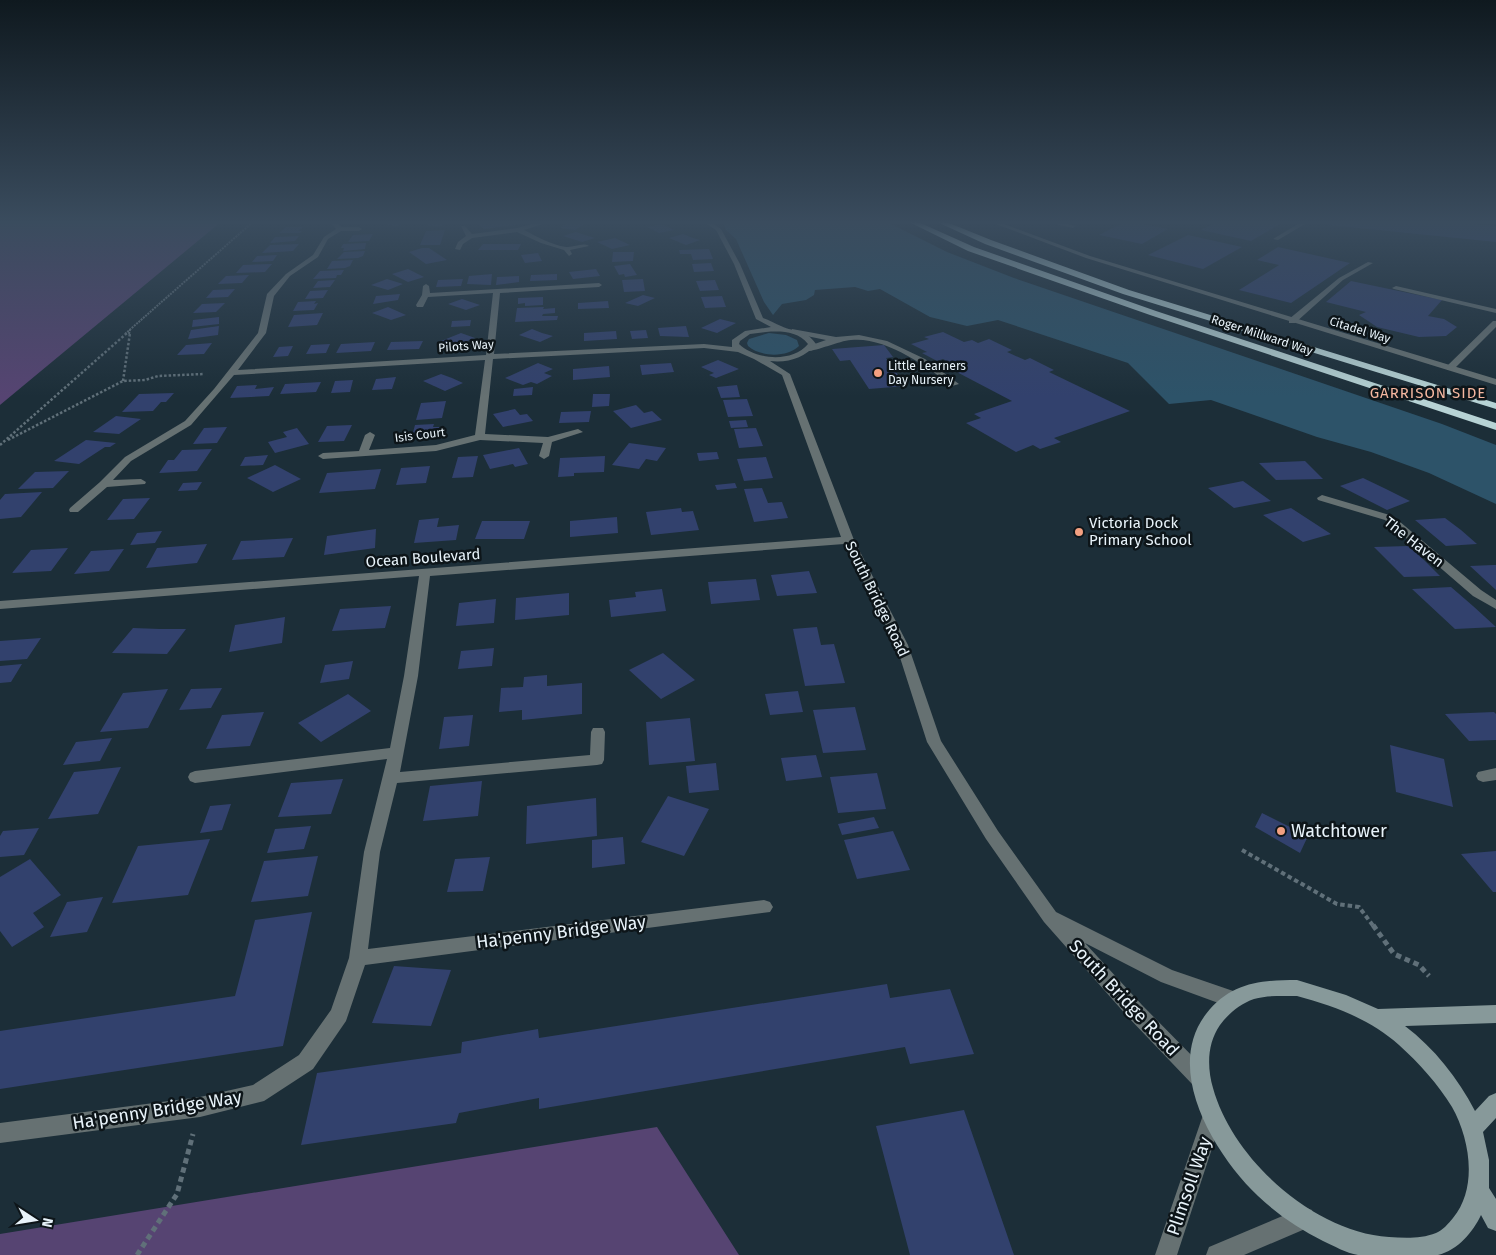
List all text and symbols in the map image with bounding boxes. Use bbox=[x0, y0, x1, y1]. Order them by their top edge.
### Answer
street label: Roger Millward Way bbox=[1210, 312, 1314, 358]
street label: Citadel Way bbox=[1328, 314, 1392, 346]
street label: Pilots Way bbox=[438, 337, 494, 355]
place label: Little Learners Day Nursery bbox=[888, 359, 966, 387]
marker: Little Learners Day Nursery bbox=[872, 367, 884, 379]
district label: GARRISON SIDE bbox=[1370, 384, 1486, 402]
street label: Isis Court bbox=[394, 425, 447, 445]
street label: The Haven bbox=[1380, 513, 1448, 571]
place label: Victoria Dock Primary School bbox=[1089, 514, 1192, 549]
marker: Victoria Dock Primary School bbox=[1073, 526, 1085, 538]
street label: South Bridge Road bbox=[841, 538, 913, 660]
street label: Ocean Boulevard bbox=[365, 545, 481, 571]
place label: Watchtower bbox=[1291, 820, 1387, 842]
marker: Watchtower bbox=[1275, 825, 1287, 837]
street label: Ha'penny Bridge Way bbox=[475, 911, 647, 953]
street label: South Bridge Road bbox=[1064, 935, 1184, 1061]
street label: Ha'penny Bridge Way bbox=[71, 1086, 243, 1134]
street label: Plimsoll Way bbox=[1162, 1134, 1216, 1238]
north arrow bbox=[10, 1195, 60, 1245]
text: N bbox=[38, 1216, 57, 1229]

